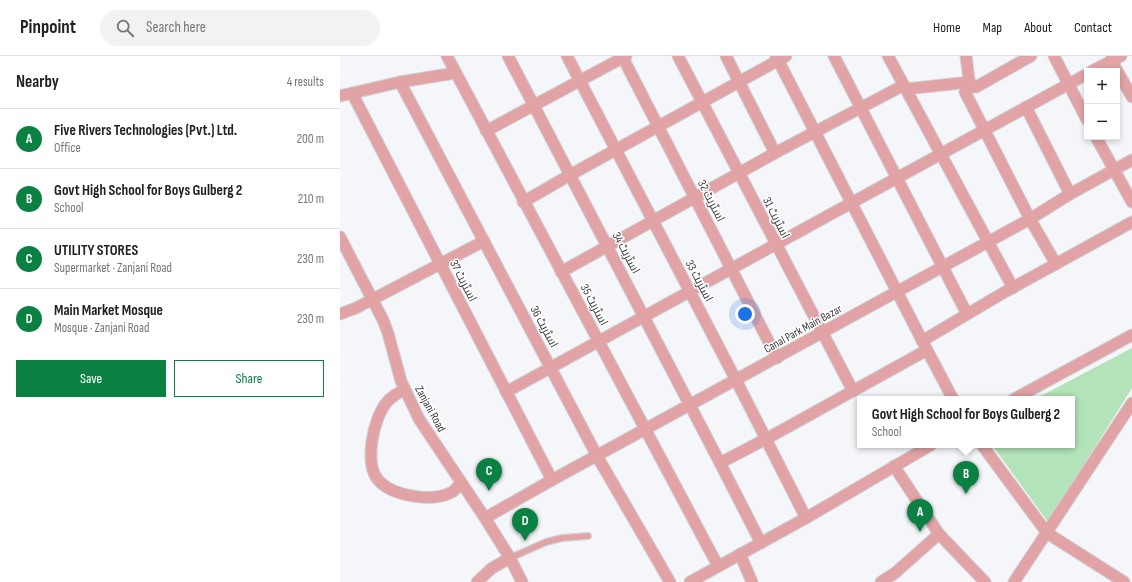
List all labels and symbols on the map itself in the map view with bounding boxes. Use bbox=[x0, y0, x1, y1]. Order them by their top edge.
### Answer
street label: اسٹریٹ 32 bbox=[694, 177, 728, 225]
street label: اسٹریٹ 31 bbox=[759, 195, 793, 241]
street label: اسٹریٹ 34 bbox=[609, 229, 643, 277]
street label: اسٹریٹ 33 bbox=[682, 257, 716, 305]
street label: اسٹریٹ 37 bbox=[446, 258, 480, 304]
street label: اسٹریٹ 35 bbox=[577, 282, 611, 328]
street label: Canal Park Main Bazar bbox=[761, 301, 845, 357]
street label: اسٹریٹ 36 bbox=[527, 303, 561, 351]
your location bbox=[735, 304, 755, 324]
street label: Zanjani Road bbox=[411, 383, 449, 435]
pin: C bbox=[476, 458, 502, 491]
pin: B bbox=[953, 461, 979, 494]
pin: A bbox=[907, 499, 933, 532]
pin: D bbox=[512, 508, 538, 541]

